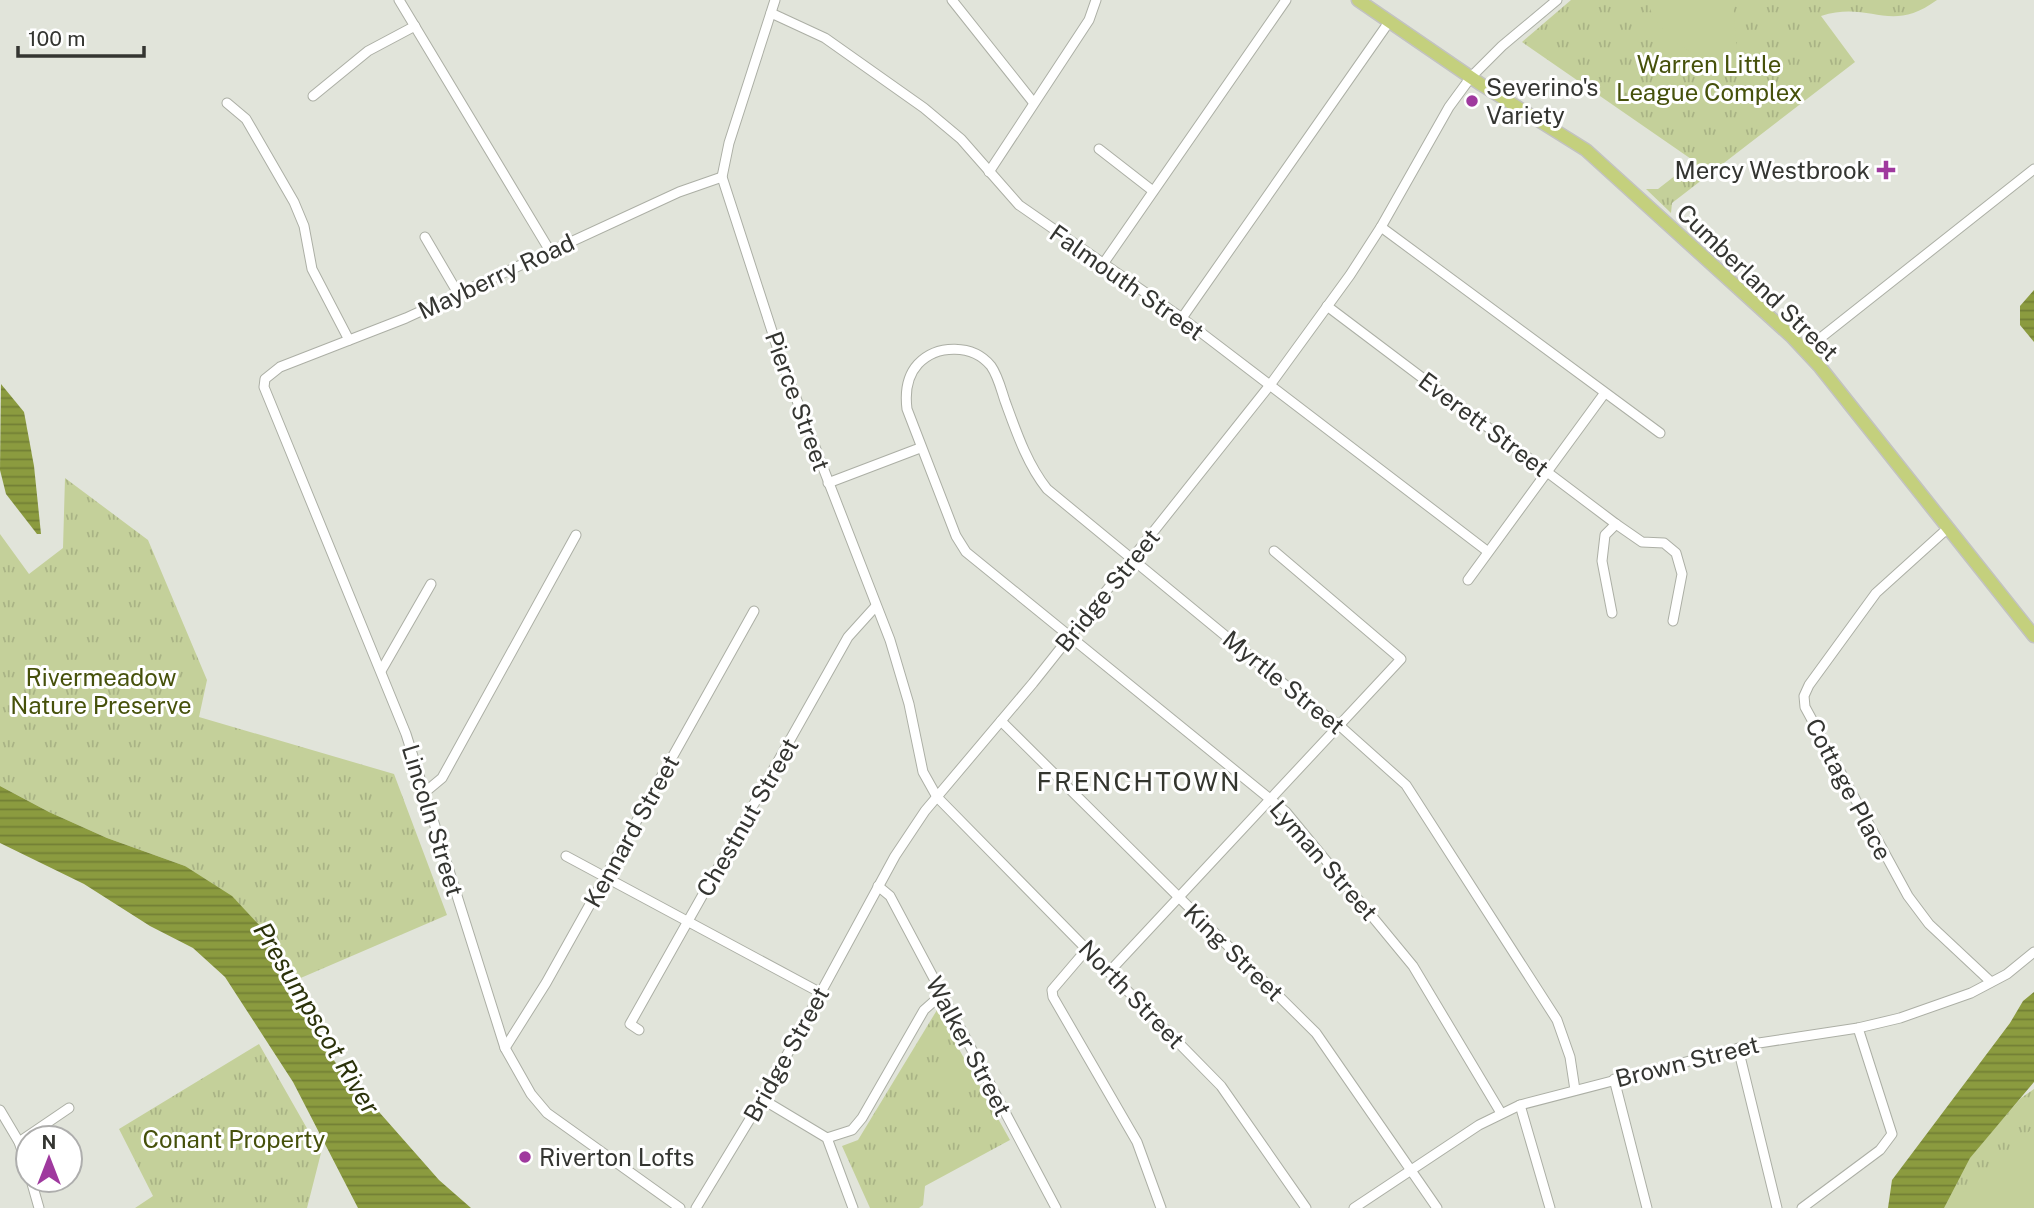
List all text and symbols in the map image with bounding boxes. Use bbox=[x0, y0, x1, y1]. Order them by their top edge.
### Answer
scale bar bbox=[18, 14, 144, 58]
text: 100 m bbox=[28, 26, 85, 51]
park label: Warren Little League Complex bbox=[1616, 50, 1802, 106]
place label: Severino's Variety bbox=[1486, 73, 1598, 129]
marker: Severino's Variety bbox=[1464, 93, 1480, 109]
place label: Mercy Westbrook bbox=[1675, 156, 1870, 184]
marker: Mercy Westbrook bbox=[1876, 160, 1896, 180]
street label: Cumberland Street bbox=[1672, 198, 1844, 366]
street label: Falmouth Street bbox=[1045, 218, 1209, 346]
street label: Mayberry Road bbox=[413, 228, 579, 324]
street label: Pierce Street bbox=[760, 327, 836, 475]
street label: Everett Street bbox=[1413, 366, 1555, 482]
street label: Bridge Street bbox=[1049, 523, 1165, 657]
street label: Myrtle Street bbox=[1217, 624, 1351, 740]
park label: Rivermeadow Nature Preserve bbox=[10, 663, 192, 719]
street label: Cottage Place bbox=[1800, 713, 1898, 865]
street label: Chestnut Street bbox=[690, 733, 804, 901]
street label: Lincoln Street bbox=[397, 741, 469, 899]
street label: Kennard Street bbox=[578, 750, 684, 912]
district label: FRENCHTOWN bbox=[1036, 766, 1242, 797]
street label: Lyman Street bbox=[1264, 794, 1384, 926]
street label: King Street bbox=[1179, 898, 1289, 1006]
water label: Presumpscot River bbox=[247, 916, 387, 1120]
street label: North Street bbox=[1073, 934, 1191, 1054]
street label: Walker Street bbox=[920, 971, 1018, 1121]
street label: Bridge Street bbox=[737, 982, 835, 1126]
street label: Brown Street bbox=[1612, 1030, 1762, 1092]
north arrow bbox=[14, 1124, 84, 1194]
park label: Conant Property bbox=[143, 1125, 326, 1153]
text: N bbox=[42, 1131, 56, 1153]
place label: Riverton Lofts bbox=[539, 1143, 694, 1171]
marker: Riverton Lofts bbox=[517, 1149, 533, 1165]

